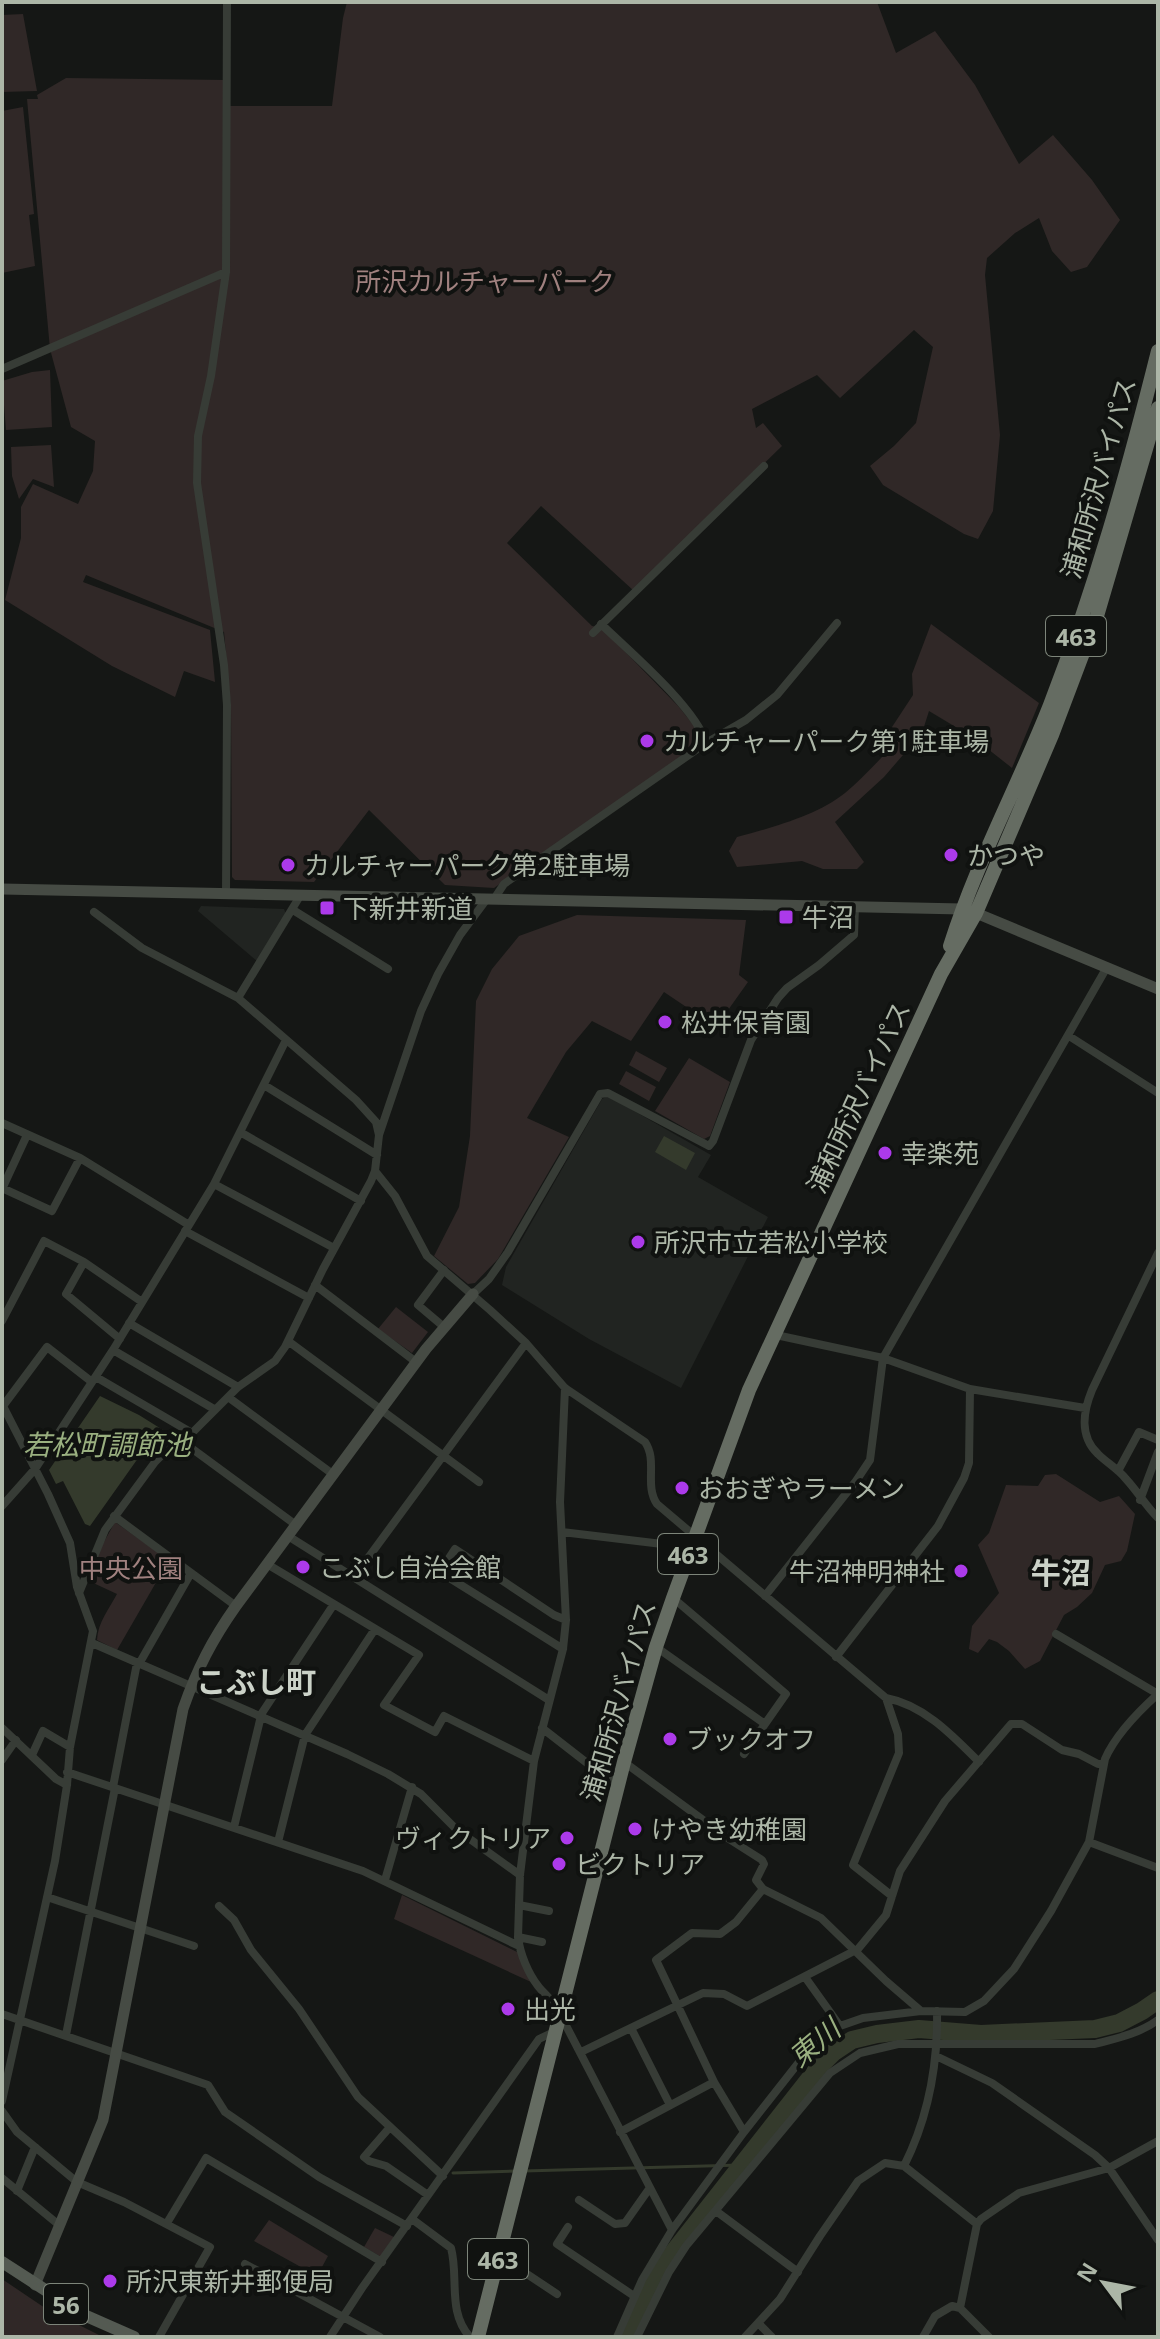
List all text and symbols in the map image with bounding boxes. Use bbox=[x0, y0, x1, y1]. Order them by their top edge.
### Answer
park label: 所沢カルチャーパーク bbox=[355, 263, 615, 299]
street label: 浦和所沢バイパス bbox=[1052, 373, 1144, 583]
road number: 463 bbox=[1046, 616, 1106, 656]
place label: カルチャーパーク第1駐車場 bbox=[663, 723, 989, 759]
marker: カルチャーパーク第1駐車場 bbox=[638, 732, 656, 750]
place label: かつや bbox=[967, 837, 1045, 873]
marker: かつや bbox=[942, 846, 960, 864]
place label: カルチャーパーク第2駐車場 bbox=[304, 847, 630, 883]
marker: カルチャーパーク第2駐車場 bbox=[279, 856, 297, 874]
place label: 下新井新道 bbox=[343, 890, 473, 926]
marker: 下新井新道 bbox=[318, 899, 336, 917]
place label: 牛沼 bbox=[802, 899, 854, 935]
marker: 牛沼 bbox=[777, 908, 795, 926]
street label: 浦和所沢バイパス bbox=[798, 995, 918, 1199]
place label: 松井保育園 bbox=[681, 1004, 811, 1040]
marker: 松井保育園 bbox=[656, 1013, 674, 1031]
place label: 幸楽苑 bbox=[901, 1135, 979, 1171]
marker: 幸楽苑 bbox=[876, 1144, 894, 1162]
place label: 所沢市立若松小学校 bbox=[654, 1224, 888, 1260]
marker: 所沢市立若松小学校 bbox=[629, 1233, 647, 1251]
water label: 若松町調節池 bbox=[23, 1425, 194, 1463]
place label: おおぎやラーメン bbox=[698, 1470, 905, 1506]
marker: おおぎやラーメン bbox=[673, 1479, 691, 1497]
road number: 463 bbox=[658, 1534, 718, 1574]
place label: こぶし自治会館 bbox=[319, 1549, 501, 1585]
park label: 中央公園 bbox=[79, 1550, 183, 1586]
district label: 牛沼 bbox=[1031, 1552, 1091, 1593]
place label: 牛沼神明神社 bbox=[789, 1553, 945, 1589]
marker: こぶし自治会館 bbox=[294, 1558, 312, 1576]
marker: 牛沼神明神社 bbox=[952, 1562, 970, 1580]
street label: 浦和所沢バイパス bbox=[572, 1596, 664, 1806]
district label: こぶし町 bbox=[196, 1661, 316, 1702]
place label: ブックオフ bbox=[686, 1721, 816, 1757]
marker: ブックオフ bbox=[661, 1730, 679, 1748]
place label: けやき幼稚園 bbox=[651, 1811, 807, 1847]
place label: ヴィクトリア bbox=[395, 1820, 551, 1856]
marker: けやき幼稚園 bbox=[626, 1820, 644, 1838]
marker: ヴィクトリア bbox=[558, 1829, 576, 1847]
place label: ビクトリア bbox=[575, 1846, 705, 1882]
marker: ビクトリア bbox=[550, 1855, 568, 1873]
place label: 出光 bbox=[524, 1991, 576, 2027]
marker: 出光 bbox=[499, 2000, 517, 2018]
water label: 東川 bbox=[780, 2008, 850, 2075]
road number: 463 bbox=[468, 2239, 528, 2279]
north arrow bbox=[1064, 2243, 1144, 2323]
text: N bbox=[1069, 2256, 1104, 2287]
place label: 所沢東新井郵便局 bbox=[126, 2263, 334, 2299]
marker: 所沢東新井郵便局 bbox=[101, 2272, 119, 2290]
road number: 56 bbox=[44, 2284, 88, 2324]

